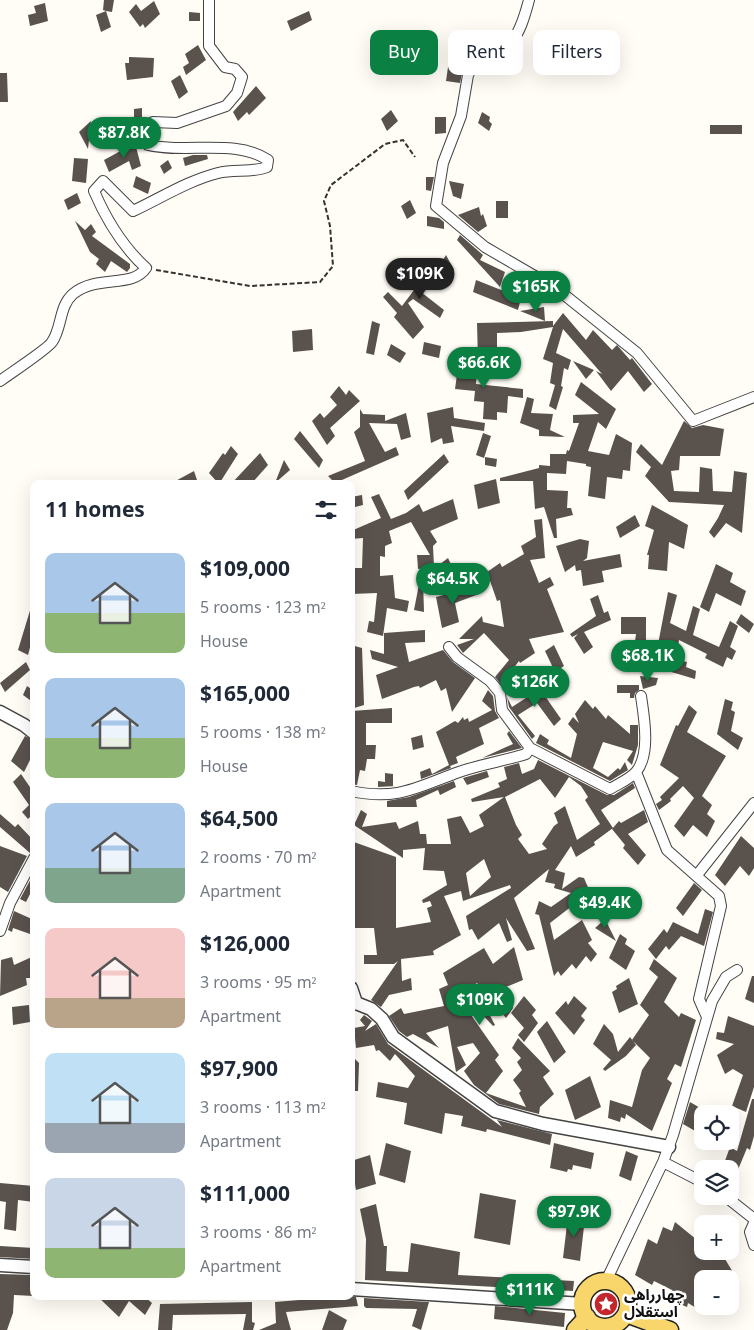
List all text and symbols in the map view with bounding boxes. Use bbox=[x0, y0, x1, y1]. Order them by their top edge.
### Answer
chip: Buy bbox=[370, 30, 438, 75]
chip: Rent bbox=[448, 30, 523, 75]
chip: Filters bbox=[533, 30, 620, 75]
pin: $87.8K bbox=[83, 116, 165, 159]
text: $87.8K bbox=[98, 116, 150, 150]
text: $109K bbox=[396, 257, 444, 291]
pin: $109K bbox=[385, 258, 455, 300]
pin: $165K bbox=[501, 270, 571, 313]
text: $165K bbox=[512, 270, 560, 304]
pin: $66.6K bbox=[443, 346, 525, 389]
text: $66.6K bbox=[458, 346, 510, 380]
text: 11 homes bbox=[45, 488, 145, 532]
icon: filters bbox=[312, 496, 340, 524]
text: $109,000 bbox=[200, 547, 290, 591]
pin: $64.5K bbox=[412, 562, 494, 605]
text: $64.5K bbox=[427, 562, 479, 596]
icon: home bbox=[85, 573, 145, 633]
text: 5 rooms · 123 m² bbox=[200, 591, 326, 625]
text: House bbox=[200, 625, 248, 659]
text: $68.1K bbox=[622, 639, 674, 673]
pin: $68.1K bbox=[607, 640, 689, 682]
text: $126K bbox=[511, 665, 559, 699]
pin: $126K bbox=[500, 666, 570, 708]
text: $165,000 bbox=[200, 672, 290, 716]
icon: home bbox=[85, 698, 145, 758]
text: 5 rooms · 138 m² bbox=[200, 716, 326, 750]
text: House bbox=[200, 750, 248, 784]
text: $64,500 bbox=[200, 797, 278, 841]
icon: home bbox=[85, 823, 145, 883]
text: 2 rooms · 70 m² bbox=[200, 841, 316, 875]
text: Apartment bbox=[200, 875, 281, 909]
pin: $49.4K bbox=[564, 886, 646, 929]
text: $49.4K bbox=[579, 886, 631, 920]
text: $126,000 bbox=[200, 922, 290, 966]
icon: home bbox=[85, 948, 145, 1008]
text: 3 rooms · 95 m² bbox=[200, 966, 316, 1000]
text: $109K bbox=[456, 983, 504, 1017]
pin: $109K bbox=[445, 984, 515, 1026]
text: Apartment bbox=[200, 1000, 281, 1034]
text: $97,900 bbox=[200, 1047, 278, 1091]
icon: home bbox=[85, 1073, 145, 1133]
text: 3 rooms · 113 m² bbox=[200, 1091, 326, 1125]
map controls bbox=[694, 1105, 739, 1315]
button: locate bbox=[694, 1105, 739, 1150]
text: Apartment bbox=[200, 1125, 281, 1159]
button: layers bbox=[694, 1160, 739, 1205]
text: $111,000 bbox=[200, 1172, 290, 1216]
text: $97.9K bbox=[548, 1195, 600, 1229]
pin: $97.9K bbox=[533, 1196, 615, 1238]
icon: home bbox=[85, 1198, 145, 1258]
button: + bbox=[694, 1215, 739, 1260]
text: 3 rooms · 86 m² bbox=[200, 1216, 316, 1250]
text: Apartment bbox=[200, 1250, 281, 1284]
button: − bbox=[694, 1270, 739, 1315]
text: $111K bbox=[506, 1273, 554, 1307]
pin: $111K bbox=[495, 1274, 565, 1316]
place label: چهارراهی استقلال bbox=[624, 1279, 685, 1328]
place icon: چهارراهی استقلال bbox=[593, 1291, 619, 1317]

